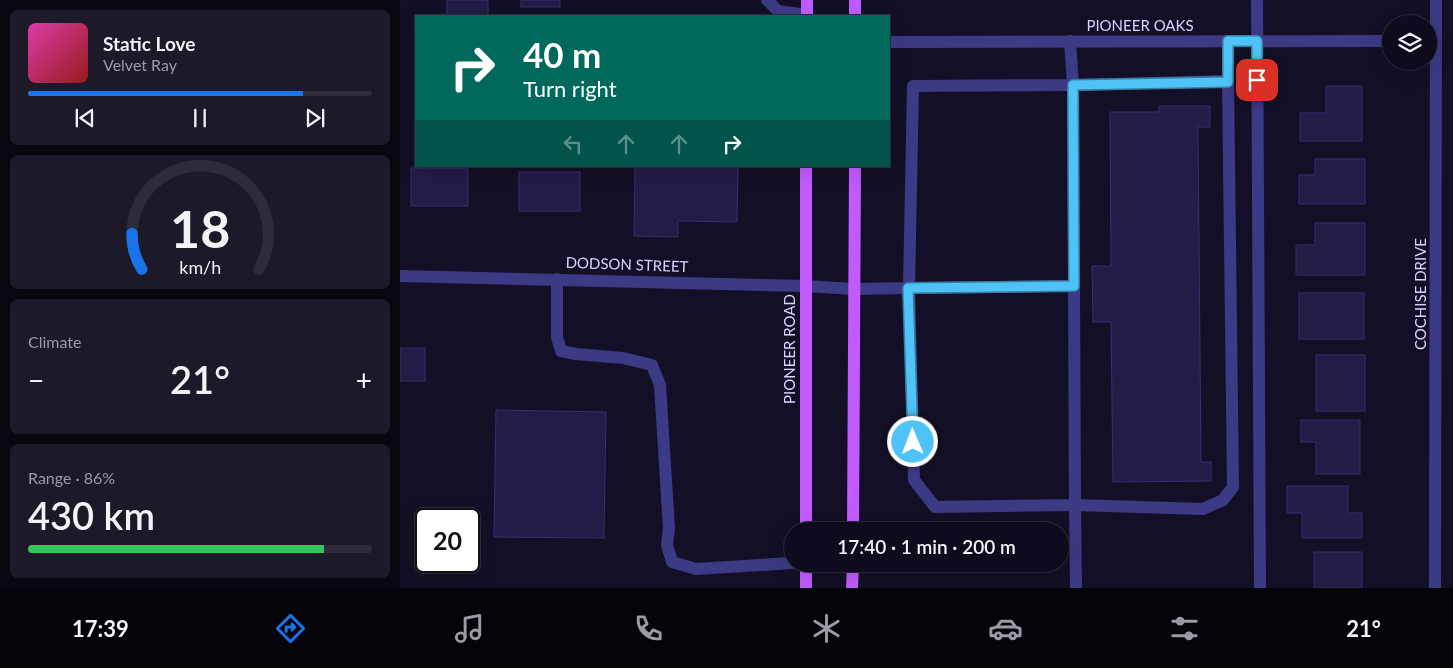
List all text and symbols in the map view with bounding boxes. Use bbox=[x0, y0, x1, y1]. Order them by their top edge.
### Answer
map controls bbox=[1382, 15, 1437, 70]
button: layers bbox=[1382, 15, 1437, 70]
street label: PIONEER OAKS bbox=[1086, 16, 1194, 34]
text: Static Love bbox=[103, 32, 195, 55]
text: 40 m bbox=[523, 33, 601, 75]
icon: right bbox=[440, 35, 505, 100]
text: Velvet Ray bbox=[103, 55, 177, 74]
pin bbox=[1236, 59, 1278, 101]
icon: arrive bbox=[1243, 66, 1271, 94]
text: Turn right bbox=[523, 75, 617, 102]
icon: previous bbox=[71, 104, 99, 132]
icon: pause bbox=[186, 104, 214, 132]
icon: next bbox=[301, 104, 329, 132]
icon: left bbox=[559, 130, 587, 158]
icon: ahead bbox=[612, 130, 640, 158]
icon: ahead bbox=[665, 130, 693, 158]
icon: right bbox=[718, 130, 746, 158]
text: 18 bbox=[170, 197, 230, 259]
street label: COCHISE DRIVE bbox=[1411, 238, 1429, 350]
street label: DODSON STREET bbox=[565, 253, 689, 275]
text: km/h bbox=[179, 256, 221, 278]
street label: PIONEER ROAD bbox=[780, 294, 798, 404]
text: Climate bbox=[28, 332, 81, 351]
text: 21° bbox=[170, 356, 230, 402]
text: − bbox=[28, 363, 44, 397]
text: + bbox=[356, 363, 372, 397]
position arrow bbox=[886, 415, 938, 467]
text: Range · 86% bbox=[28, 468, 115, 487]
text: 430 km bbox=[28, 492, 155, 538]
speed limit sign: 20 bbox=[415, 508, 480, 573]
text: 17:40 · 1 min · 200 m bbox=[837, 535, 1016, 558]
icon: directions bbox=[273, 611, 308, 646]
icon: music bbox=[452, 611, 487, 646]
icon: phone bbox=[631, 611, 666, 646]
icon: climate bbox=[809, 611, 844, 646]
icon: car bbox=[988, 611, 1023, 646]
icon: filters bbox=[1167, 611, 1202, 646]
text: 17:39 bbox=[72, 615, 129, 642]
text: 21° bbox=[1346, 615, 1381, 642]

